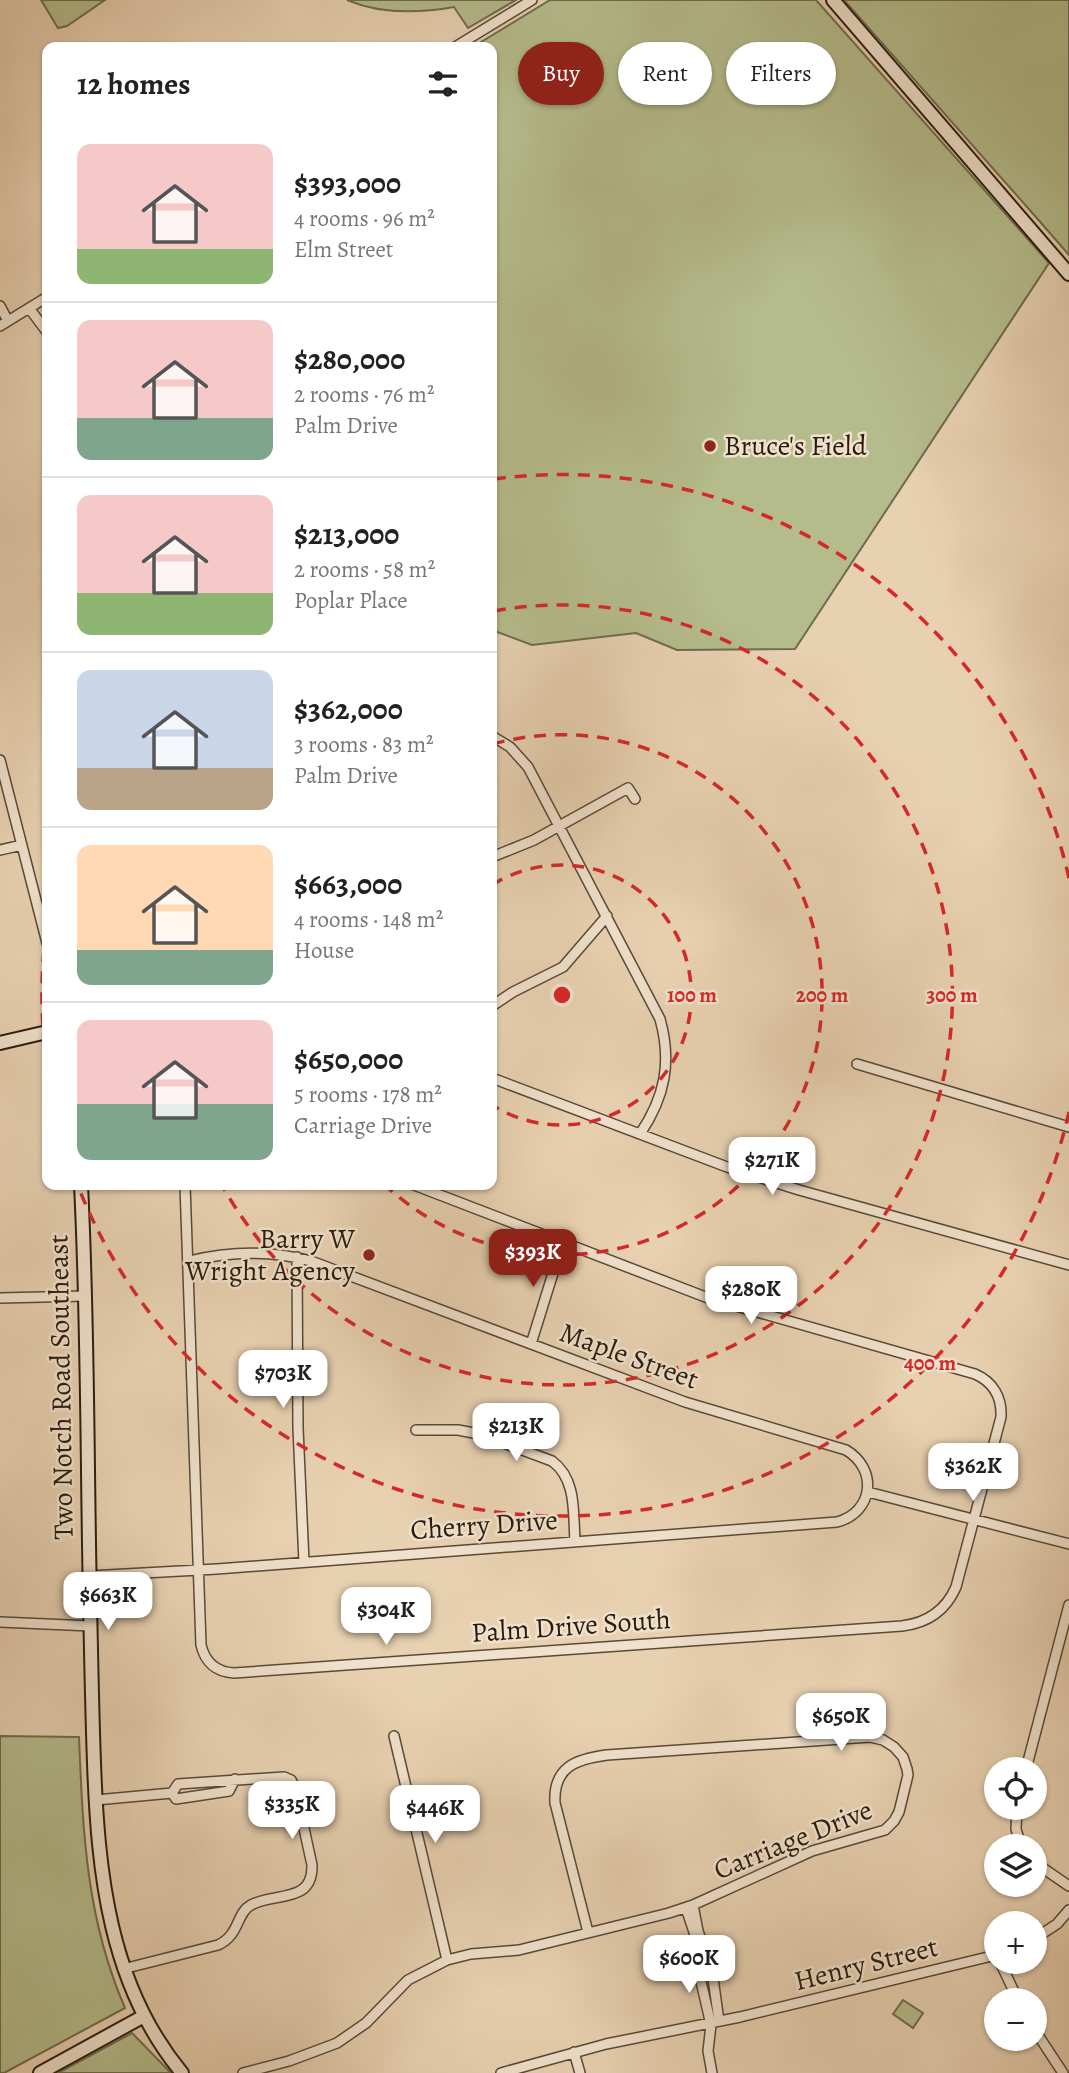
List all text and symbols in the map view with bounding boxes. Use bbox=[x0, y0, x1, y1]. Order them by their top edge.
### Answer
chip: Buy bbox=[518, 42, 604, 105]
chip: Rent bbox=[618, 42, 712, 105]
chip: Filters bbox=[726, 42, 836, 105]
text: 12 homes bbox=[77, 64, 190, 104]
icon: filters bbox=[424, 65, 462, 103]
text: $393,000 bbox=[294, 163, 401, 203]
icon: home bbox=[133, 172, 217, 256]
text: 4 rooms · 96 m² bbox=[294, 203, 435, 234]
text: Elm Street bbox=[294, 234, 393, 265]
text: $280,000 bbox=[294, 339, 405, 379]
icon: home bbox=[133, 348, 217, 432]
text: 2 rooms · 76 m² bbox=[294, 379, 435, 410]
text: Palm Drive bbox=[294, 410, 398, 441]
place label: Bruce's Field bbox=[724, 427, 868, 465]
marker: Bruce's Field bbox=[702, 438, 718, 454]
text: $213,000 bbox=[294, 514, 399, 554]
icon: home bbox=[133, 523, 217, 607]
text: 2 rooms · 58 m² bbox=[294, 554, 435, 585]
text: Poplar Place bbox=[294, 585, 408, 616]
text: $362,000 bbox=[294, 689, 403, 729]
icon: home bbox=[133, 698, 217, 782]
text: 3 rooms · 83 m² bbox=[294, 729, 434, 760]
text: Palm Drive bbox=[294, 760, 398, 791]
text: $663,000 bbox=[294, 864, 402, 904]
icon: home bbox=[133, 873, 217, 957]
text: 4 rooms · 148 m² bbox=[294, 904, 443, 935]
text: House bbox=[294, 935, 354, 966]
text: 100 m bbox=[667, 981, 717, 1009]
text: 200 m bbox=[796, 981, 849, 1009]
text: 300 m bbox=[926, 981, 978, 1009]
centre of rings bbox=[550, 983, 574, 1007]
text: $650,000 bbox=[294, 1039, 403, 1079]
icon: home bbox=[133, 1048, 217, 1132]
text: 5 rooms · 178 m² bbox=[294, 1079, 442, 1110]
text: Carriage Drive bbox=[294, 1110, 432, 1141]
pin: $271K bbox=[723, 1138, 821, 1197]
text: $271K bbox=[745, 1144, 800, 1175]
place label: Barry W Wright Agency bbox=[184, 1220, 356, 1290]
pin: $393K bbox=[484, 1230, 582, 1289]
street label: Two Notch Road Southeast bbox=[39, 1234, 83, 1540]
text: $393K bbox=[505, 1236, 561, 1267]
marker: Barry W Wright Agency bbox=[361, 1247, 377, 1263]
pin: $280K bbox=[702, 1266, 800, 1326]
text: $280K bbox=[721, 1273, 781, 1304]
street label: Maple Street bbox=[554, 1313, 704, 1399]
text: 400 m bbox=[904, 1349, 957, 1377]
pin: $703K bbox=[234, 1350, 332, 1410]
text: $703K bbox=[254, 1357, 312, 1388]
pin: $213K bbox=[467, 1404, 565, 1463]
text: $213K bbox=[488, 1410, 544, 1441]
pin: $362K bbox=[924, 1444, 1022, 1503]
text: $362K bbox=[944, 1450, 1002, 1481]
street label: Cherry Drive bbox=[409, 1501, 559, 1549]
pin: $663K bbox=[59, 1572, 157, 1632]
text: $663K bbox=[79, 1579, 137, 1610]
pin: $304K bbox=[337, 1588, 435, 1647]
text: $304K bbox=[357, 1594, 415, 1625]
street label: Palm Drive South bbox=[470, 1600, 672, 1652]
pin: $650K bbox=[792, 1694, 890, 1753]
text: $650K bbox=[812, 1700, 870, 1731]
map controls bbox=[984, 1757, 1047, 2051]
button: locate bbox=[984, 1757, 1047, 1820]
pin: $335K bbox=[243, 1782, 341, 1841]
pin: $446K bbox=[386, 1786, 484, 1845]
text: $335K bbox=[264, 1788, 320, 1819]
street label: Carriage Drive bbox=[708, 1791, 878, 1889]
text: $446K bbox=[406, 1792, 464, 1823]
button: layers bbox=[984, 1834, 1047, 1897]
button: + bbox=[984, 1911, 1047, 1974]
street label: Henry Street bbox=[790, 1928, 942, 2000]
pin: $600K bbox=[640, 1936, 738, 1995]
text: $600K bbox=[659, 1942, 719, 1973]
button: − bbox=[984, 1988, 1047, 2051]

